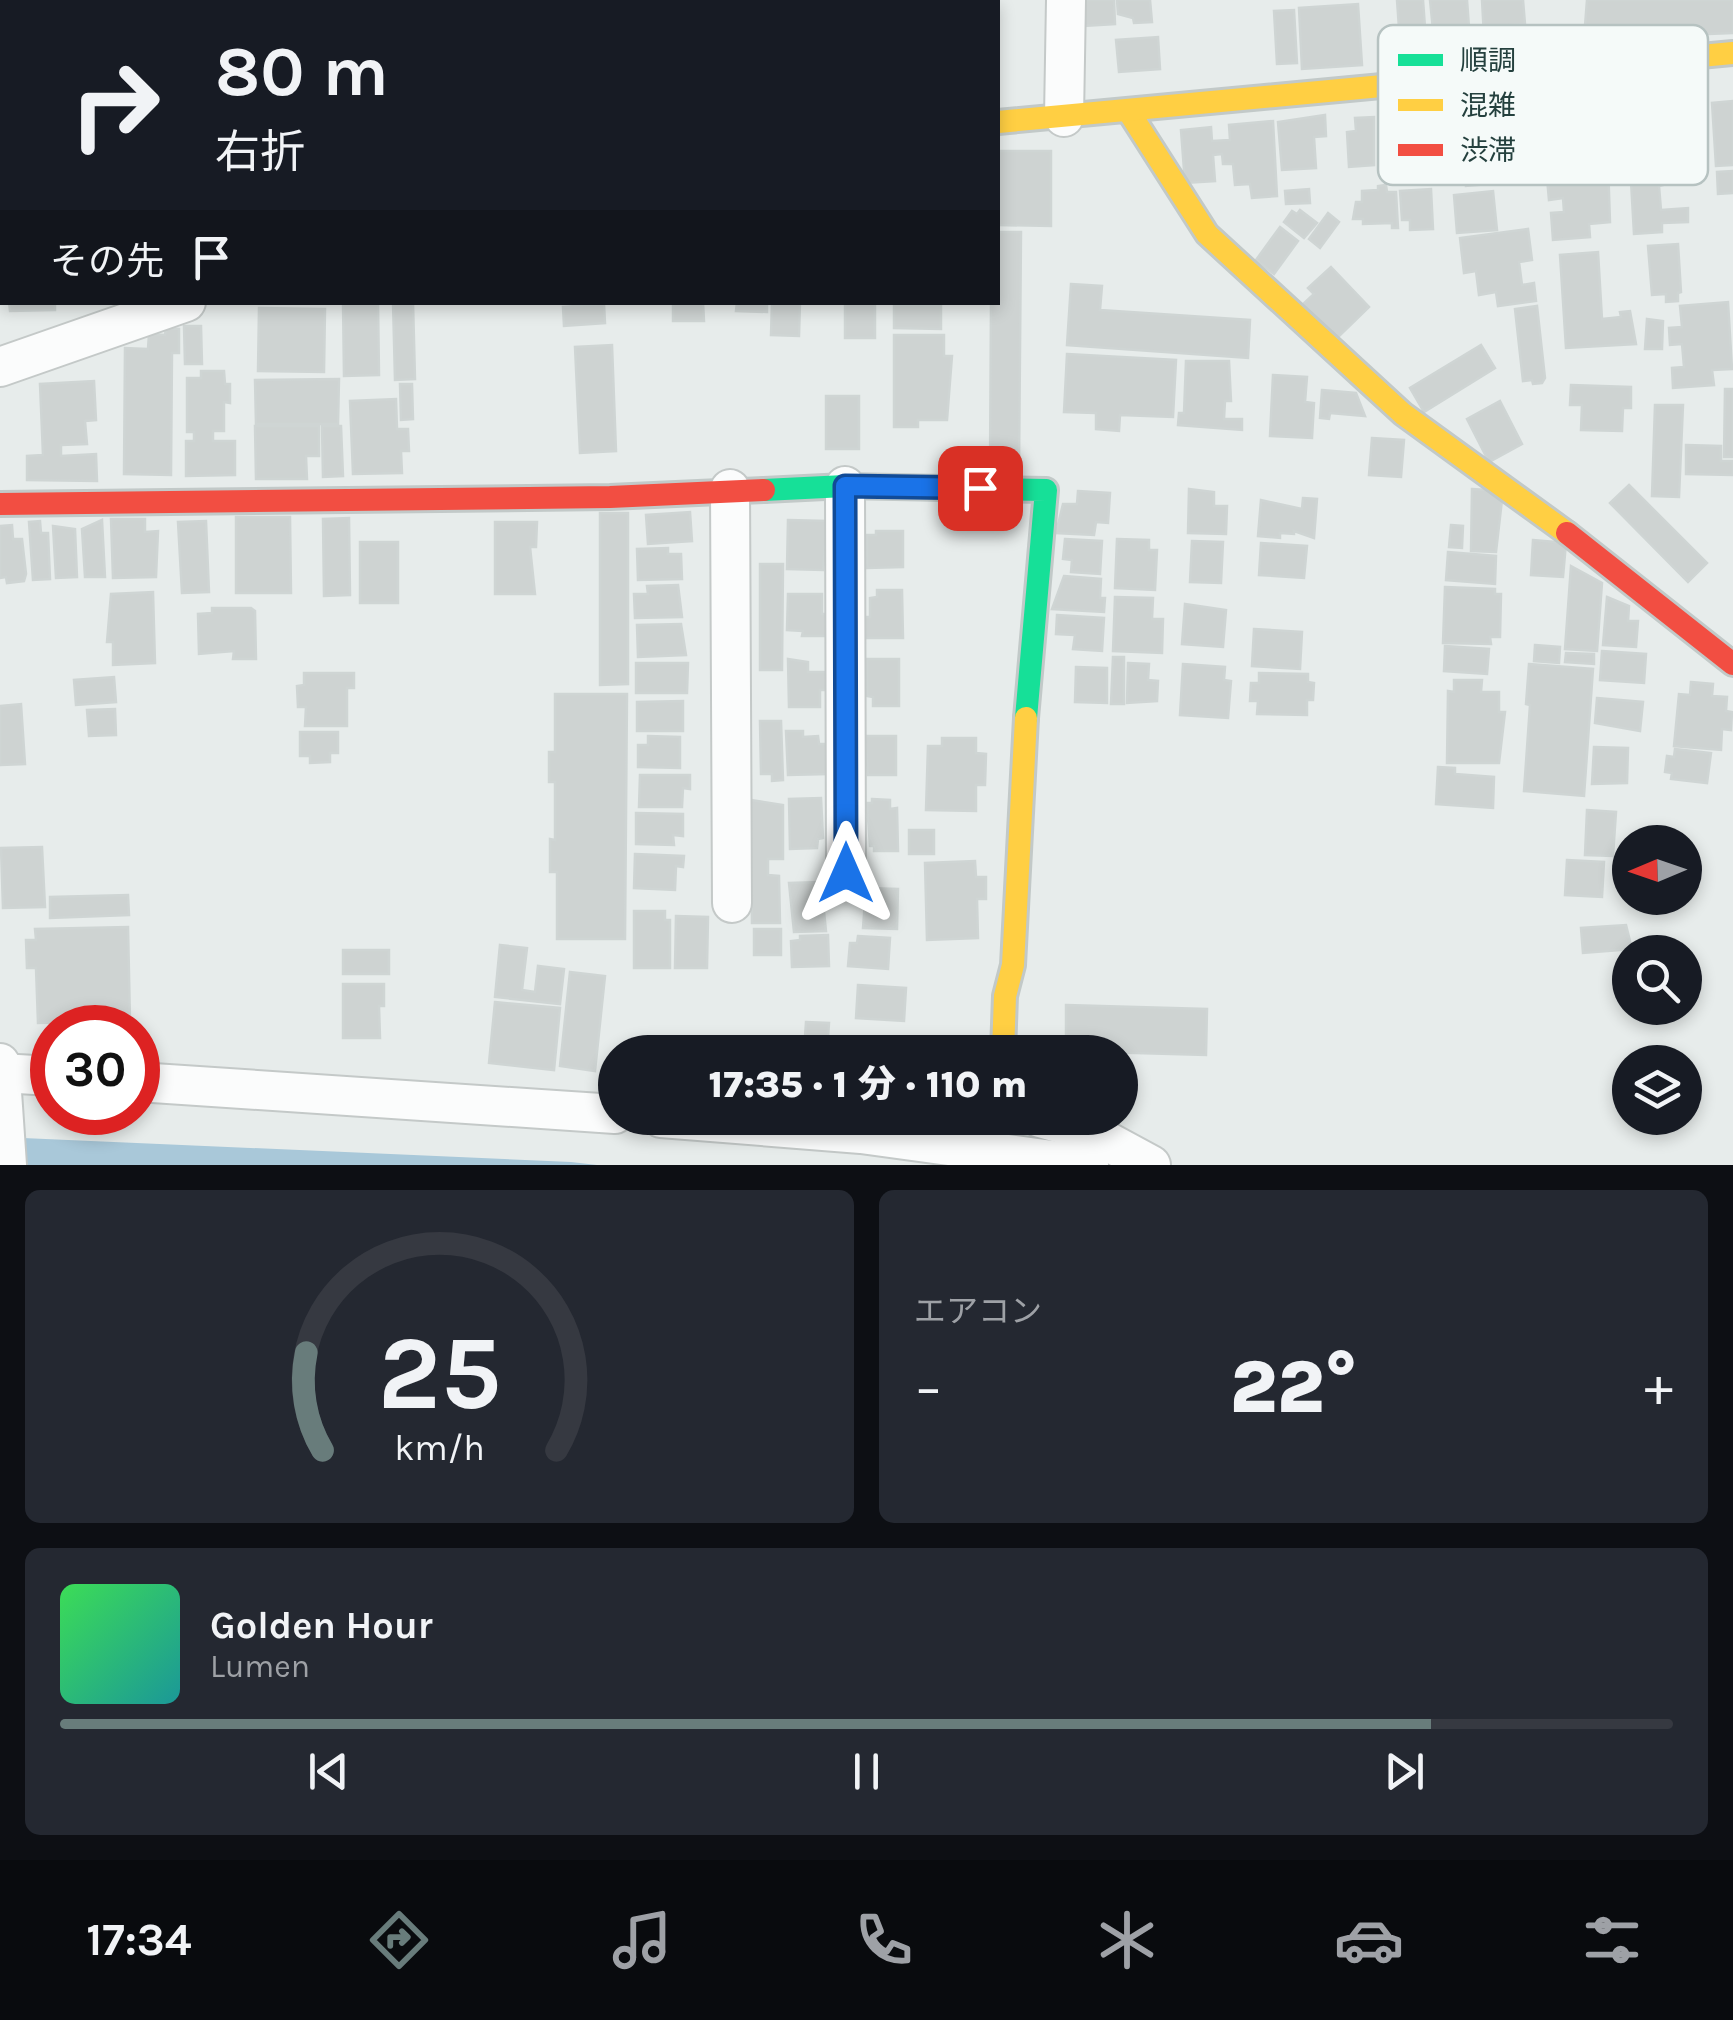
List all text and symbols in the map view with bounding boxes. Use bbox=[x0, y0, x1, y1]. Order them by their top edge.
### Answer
legend bbox=[1378, 25, 1708, 185]
text: 80 m bbox=[215, 31, 389, 113]
icon: right bbox=[50, 40, 180, 170]
text: 順調 bbox=[1460, 44, 1516, 77]
text: 混雑 bbox=[1460, 89, 1516, 122]
text: 右折 bbox=[215, 126, 305, 178]
text: 渋滞 bbox=[1460, 134, 1516, 167]
icon: arrive bbox=[184, 230, 239, 285]
text: その先 bbox=[50, 239, 164, 284]
pin bbox=[938, 446, 1023, 531]
icon: arrive bbox=[953, 461, 1008, 516]
position arrow bbox=[794, 821, 898, 925]
north arrow bbox=[1612, 825, 1702, 915]
map controls bbox=[1612, 825, 1702, 1135]
button: search bbox=[1612, 935, 1702, 1025]
speed limit sign: 30 bbox=[30, 1005, 160, 1135]
button: layers bbox=[1612, 1045, 1702, 1135]
text: 17:35 · 1 分 · 110 m bbox=[709, 1062, 1027, 1107]
text: エアコン bbox=[914, 1293, 1042, 1330]
text: 25 bbox=[378, 1313, 501, 1434]
text: 22° bbox=[1230, 1343, 1357, 1431]
text: − bbox=[914, 1355, 943, 1419]
text: + bbox=[1644, 1355, 1673, 1419]
text: km/h bbox=[394, 1427, 485, 1469]
text: Golden Hour bbox=[210, 1603, 433, 1648]
text: Lumen bbox=[210, 1648, 310, 1685]
icon: previous bbox=[301, 1744, 356, 1799]
icon: pause bbox=[839, 1744, 894, 1799]
icon: next bbox=[1377, 1744, 1432, 1799]
icon: directions bbox=[364, 1905, 434, 1975]
icon: music bbox=[607, 1905, 677, 1975]
icon: phone bbox=[849, 1905, 919, 1975]
icon: climate bbox=[1092, 1905, 1162, 1975]
icon: car bbox=[1334, 1905, 1404, 1975]
icon: filters bbox=[1577, 1905, 1647, 1975]
text: 17:34 bbox=[86, 1914, 192, 1966]

